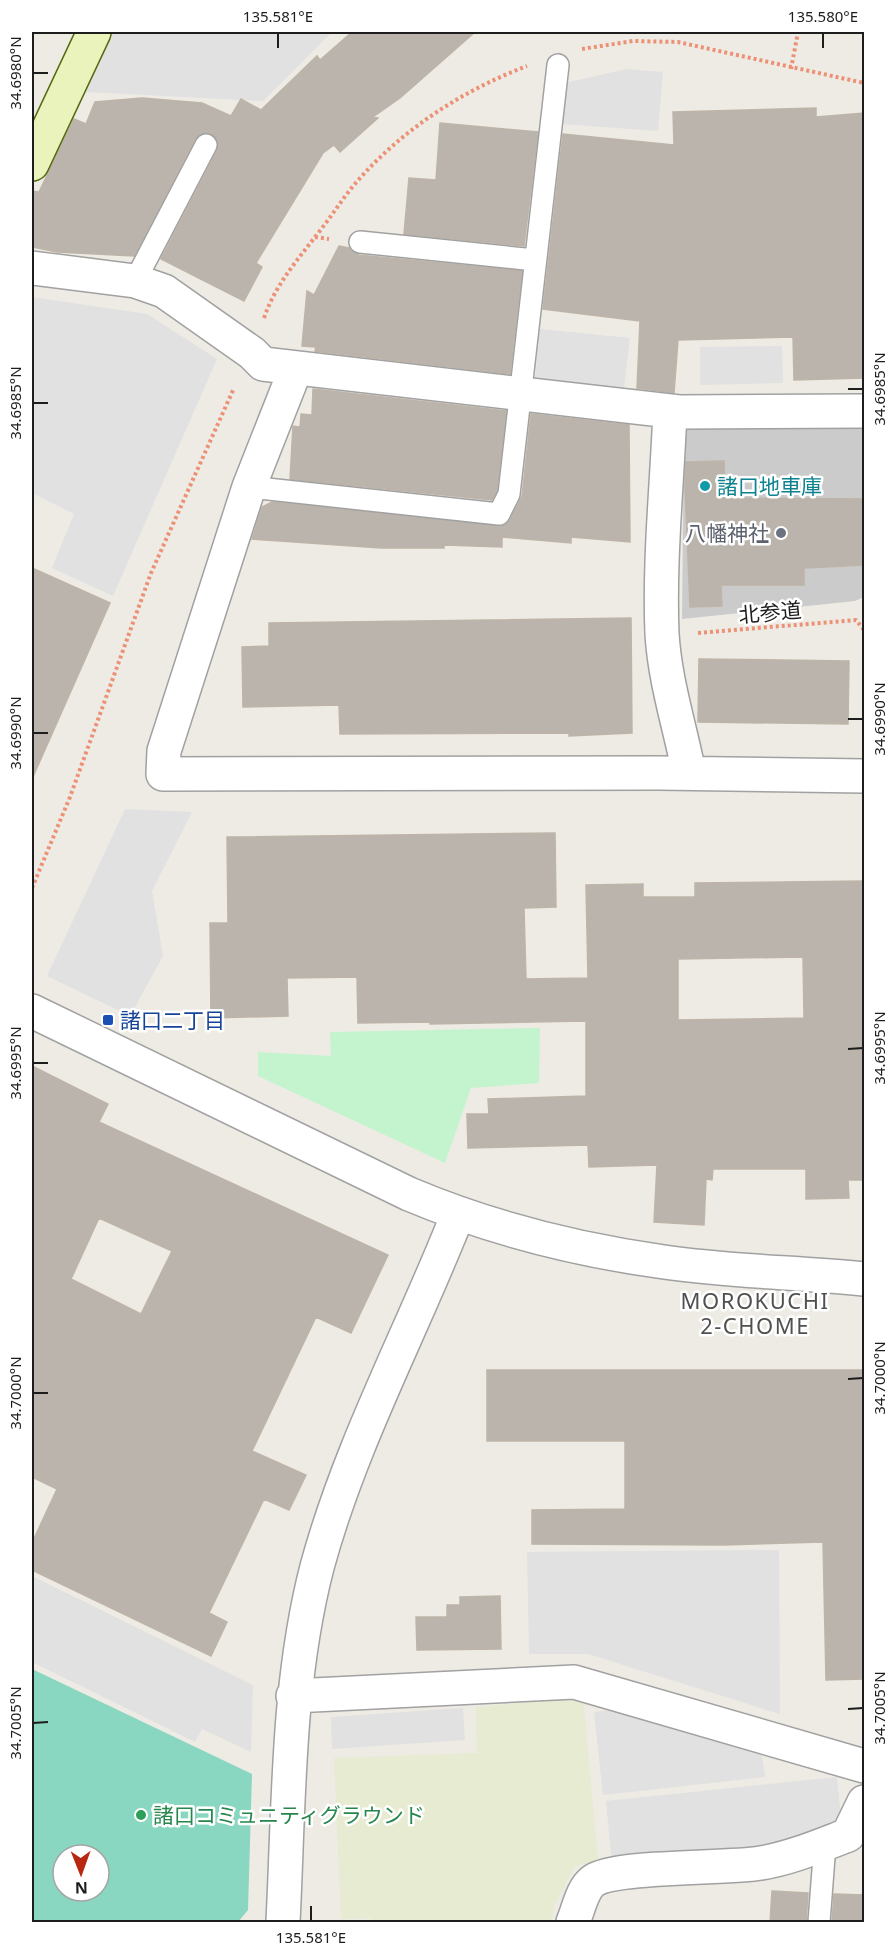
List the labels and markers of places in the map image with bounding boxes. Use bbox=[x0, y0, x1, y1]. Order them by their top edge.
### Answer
place label: 諸口地車庫 bbox=[717, 472, 822, 500]
marker: 諸口地車庫 bbox=[698, 479, 712, 493]
place label: 八幡神社 bbox=[685, 519, 769, 547]
marker: 八幡神社 bbox=[774, 526, 788, 540]
place label: 諸口二丁目 bbox=[120, 1006, 225, 1034]
marker: 諸口二丁目 bbox=[101, 1013, 115, 1027]
place label: 諸口コミュニティグラウンド bbox=[153, 1801, 425, 1829]
marker: 諸口コミュニティグラウンド bbox=[134, 1808, 148, 1822]

